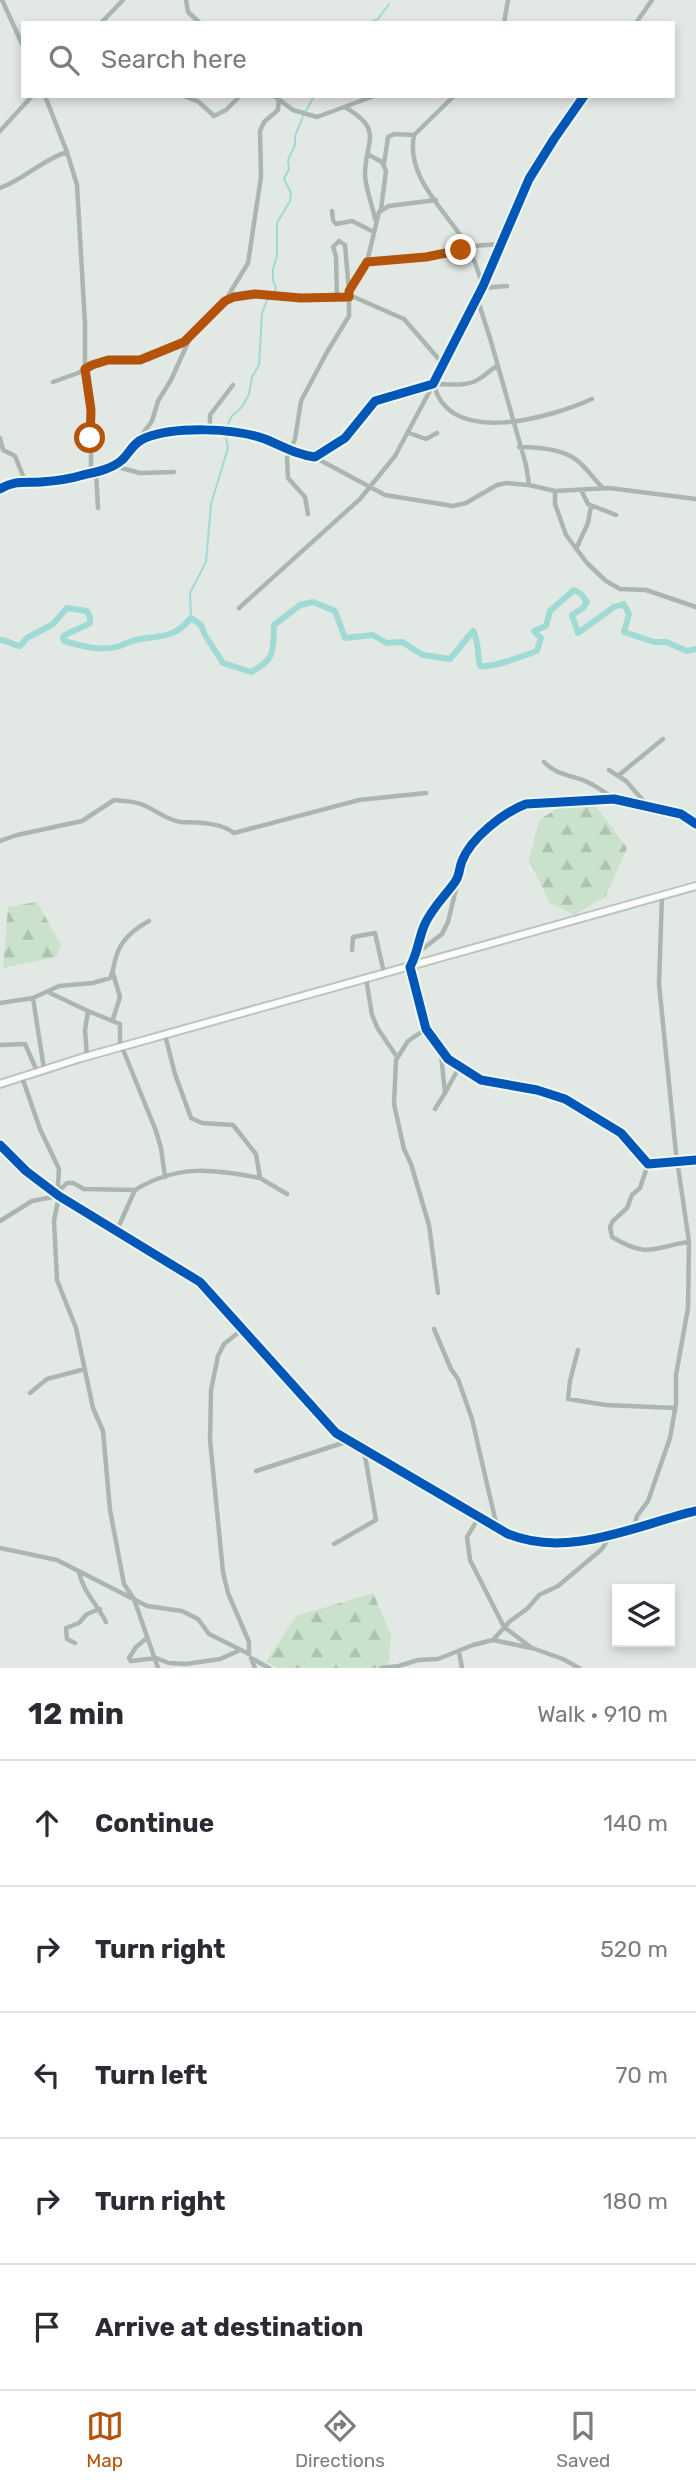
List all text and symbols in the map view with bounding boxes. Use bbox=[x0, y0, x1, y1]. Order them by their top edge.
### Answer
search box bbox=[21, 21, 675, 98]
icon: search bbox=[45, 41, 83, 79]
text: Search here bbox=[101, 44, 247, 75]
route end bbox=[445, 234, 476, 265]
route start bbox=[74, 422, 105, 453]
map controls bbox=[612, 1584, 675, 1647]
button: layers bbox=[612, 1584, 675, 1647]
text: 12 min bbox=[28, 1696, 124, 1732]
text: Walk · 910 m bbox=[537, 1700, 668, 1728]
icon: ahead bbox=[28, 1804, 66, 1842]
text: Continue bbox=[95, 1808, 214, 1839]
text: 140 m bbox=[603, 1809, 668, 1837]
icon: right bbox=[28, 1930, 66, 1968]
text: Turn right bbox=[95, 1934, 225, 1965]
text: 520 m bbox=[600, 1935, 668, 1963]
icon: left bbox=[28, 2056, 66, 2094]
text: Turn left bbox=[95, 2060, 207, 2091]
text: 70 m bbox=[616, 2061, 668, 2089]
icon: right bbox=[28, 2182, 66, 2220]
text: Turn right bbox=[95, 2186, 225, 2217]
text: 180 m bbox=[603, 2187, 668, 2215]
icon: arrive bbox=[28, 2308, 66, 2346]
text: Arrive at destination bbox=[95, 2312, 363, 2343]
tab: Map bbox=[86, 2407, 124, 2472]
tab: Directions bbox=[295, 2407, 385, 2472]
tab: Saved bbox=[556, 2407, 610, 2472]

